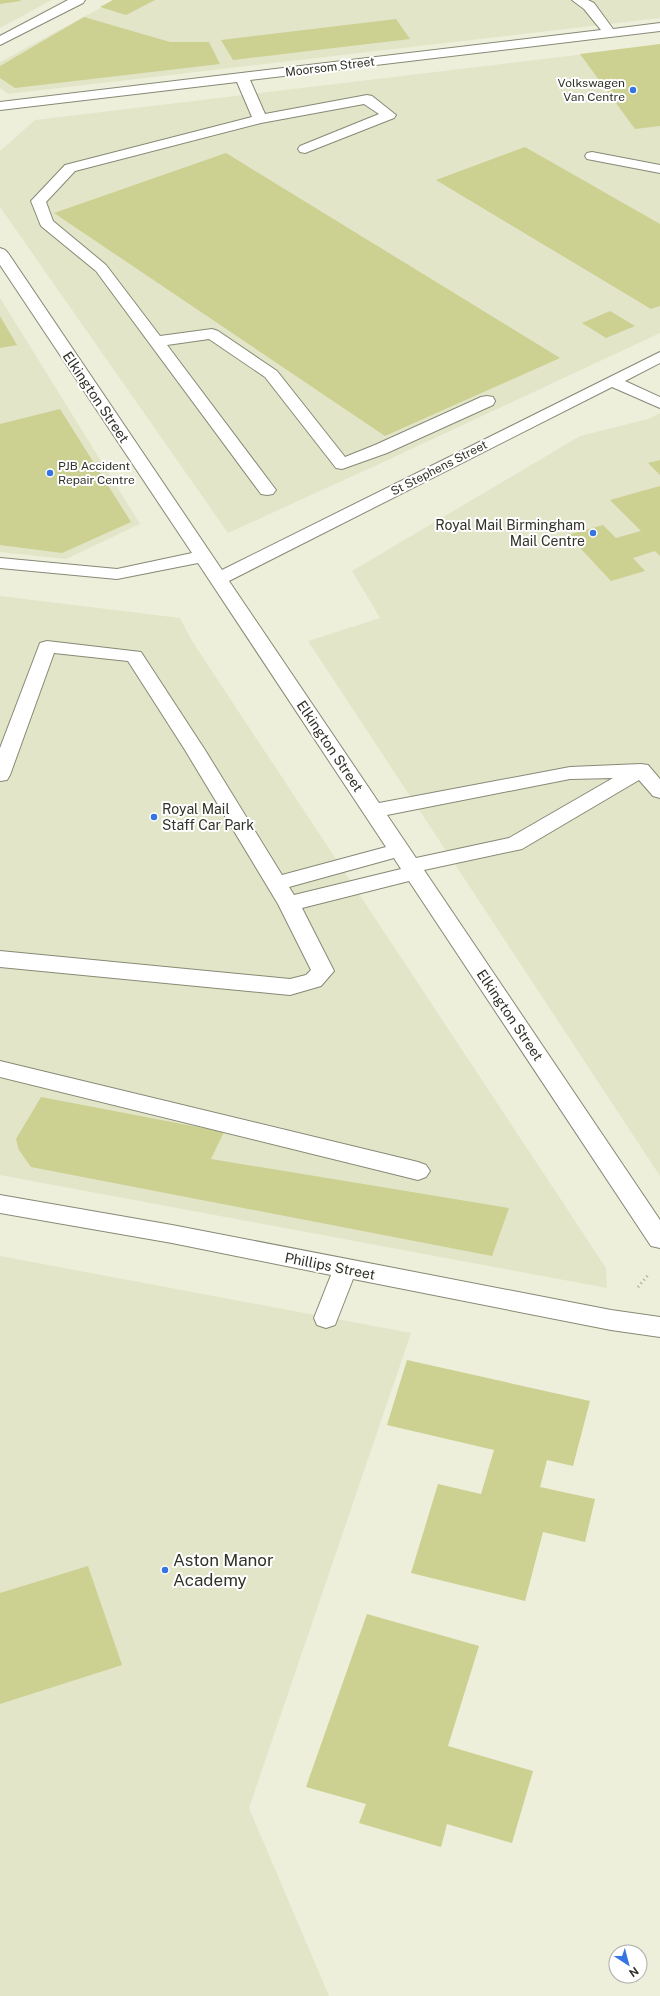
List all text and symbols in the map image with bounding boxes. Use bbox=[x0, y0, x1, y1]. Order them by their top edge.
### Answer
street label: Moorsom Street bbox=[284, 55, 376, 79]
place label: Volkswagen Van Centre bbox=[558, 76, 625, 104]
marker: Volkswagen Van Centre bbox=[628, 85, 638, 95]
street label: Elkington Street bbox=[60, 348, 132, 446]
street label: St Stephens Street bbox=[389, 438, 490, 498]
place label: PJB Accident Repair Centre bbox=[58, 459, 135, 487]
marker: PJB Accident Repair Centre bbox=[45, 468, 55, 478]
place label: Royal Mail Birmingham Mail Centre bbox=[435, 517, 585, 549]
marker: Royal Mail Birmingham Mail Centre bbox=[588, 528, 598, 538]
street label: Elkington Street bbox=[294, 697, 366, 795]
place label: Royal Mail Staff Car Park bbox=[162, 801, 254, 833]
marker: Royal Mail Staff Car Park bbox=[149, 812, 159, 822]
street label: Elkington Street bbox=[474, 966, 546, 1064]
street label: Phillips Street bbox=[283, 1249, 377, 1283]
place label: Aston Manor Academy bbox=[173, 1550, 274, 1590]
marker: Aston Manor Academy bbox=[160, 1565, 170, 1575]
north arrow bbox=[608, 1944, 648, 1984]
text: N bbox=[627, 1965, 641, 1979]

